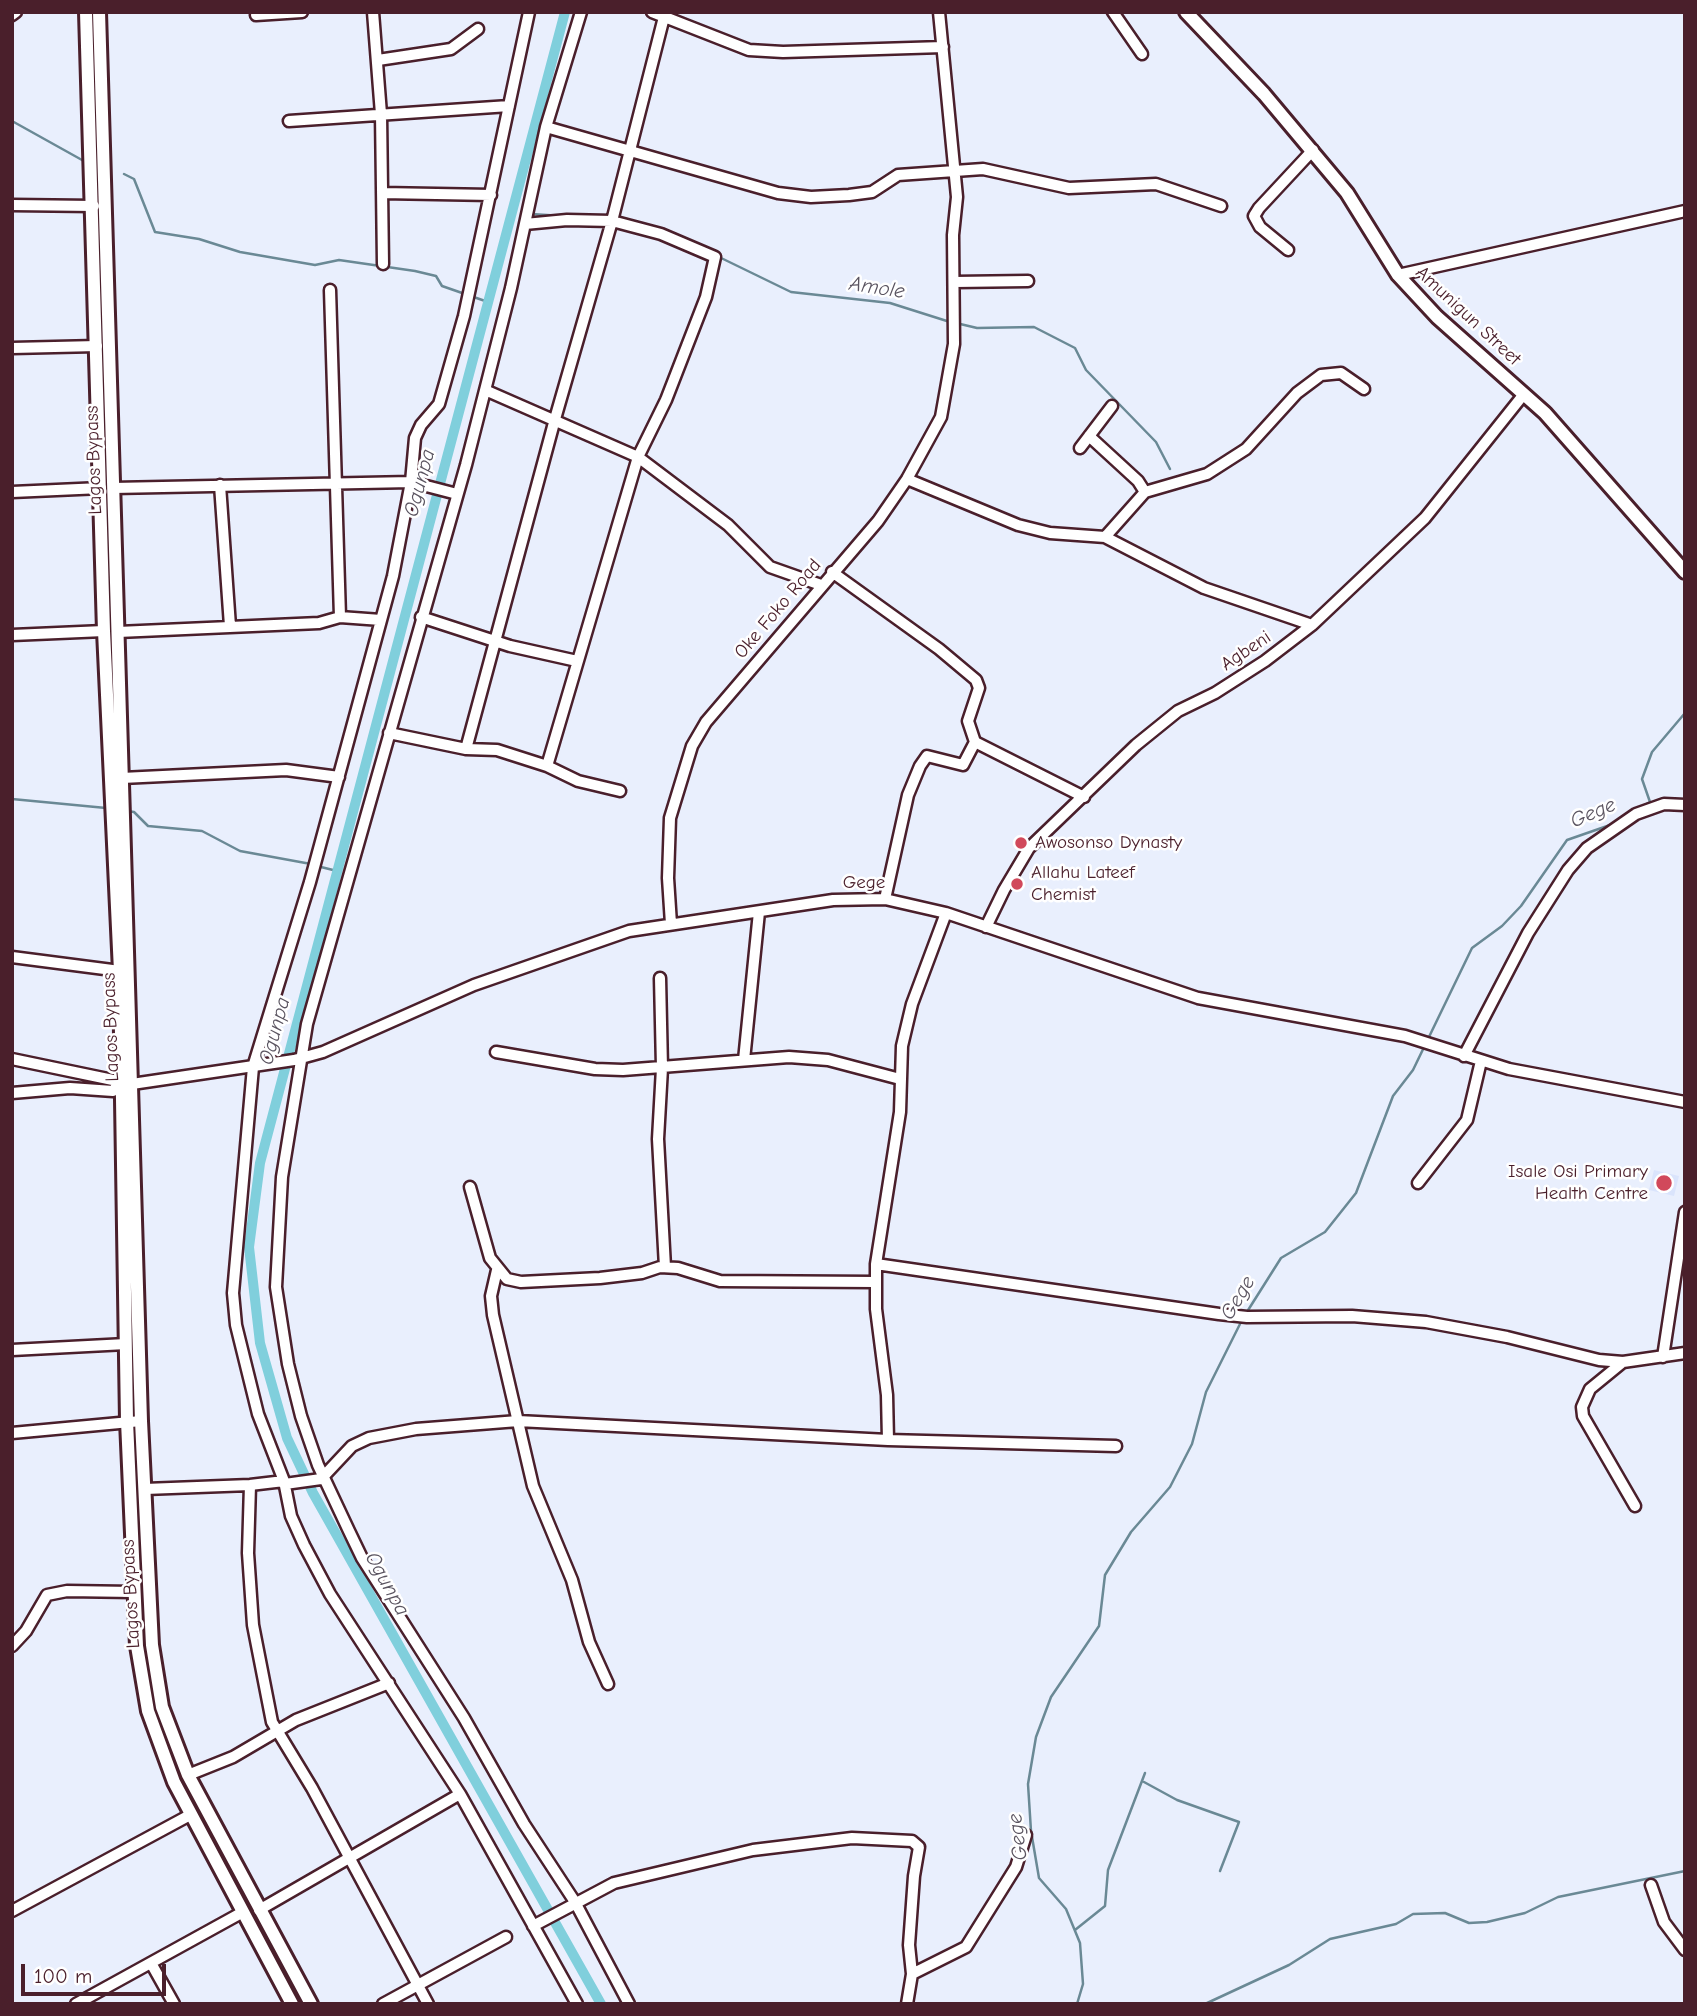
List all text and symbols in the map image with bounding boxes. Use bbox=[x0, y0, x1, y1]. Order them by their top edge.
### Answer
street label: Amunigun Street bbox=[1411, 261, 1525, 371]
water label: Amole bbox=[847, 271, 907, 305]
street label: Lagos Bypass bbox=[81, 405, 107, 515]
water label: Ogunpa bbox=[399, 446, 441, 520]
street label: Oke Foko Road bbox=[730, 555, 826, 663]
street label: Agbeni bbox=[1217, 626, 1275, 676]
water label: Gege bbox=[1566, 792, 1620, 834]
place label: Awosonso Dynasty bbox=[1035, 832, 1182, 854]
marker: Awosonso Dynasty bbox=[1013, 835, 1029, 851]
place label: Allahu Lateef Chemist bbox=[1031, 862, 1135, 906]
street label: Gege bbox=[843, 872, 885, 894]
marker: Allahu Lateef Chemist bbox=[1009, 876, 1025, 892]
street label: Lagos Bypass bbox=[98, 972, 124, 1082]
water label: Ogunpa bbox=[254, 994, 296, 1068]
place label: Isale Osi Primary Health Centre bbox=[1508, 1161, 1648, 1205]
marker: Isale Osi Primary Health Centre bbox=[1654, 1173, 1674, 1193]
water label: Gege bbox=[1215, 1271, 1261, 1325]
street label: Lagos Bypass bbox=[117, 1539, 145, 1649]
water label: Ogunpa bbox=[359, 1548, 415, 1620]
water label: Gege bbox=[1003, 1812, 1033, 1862]
scale bar bbox=[24, 1950, 170, 1994]
text: 100 m bbox=[34, 1964, 92, 1988]

